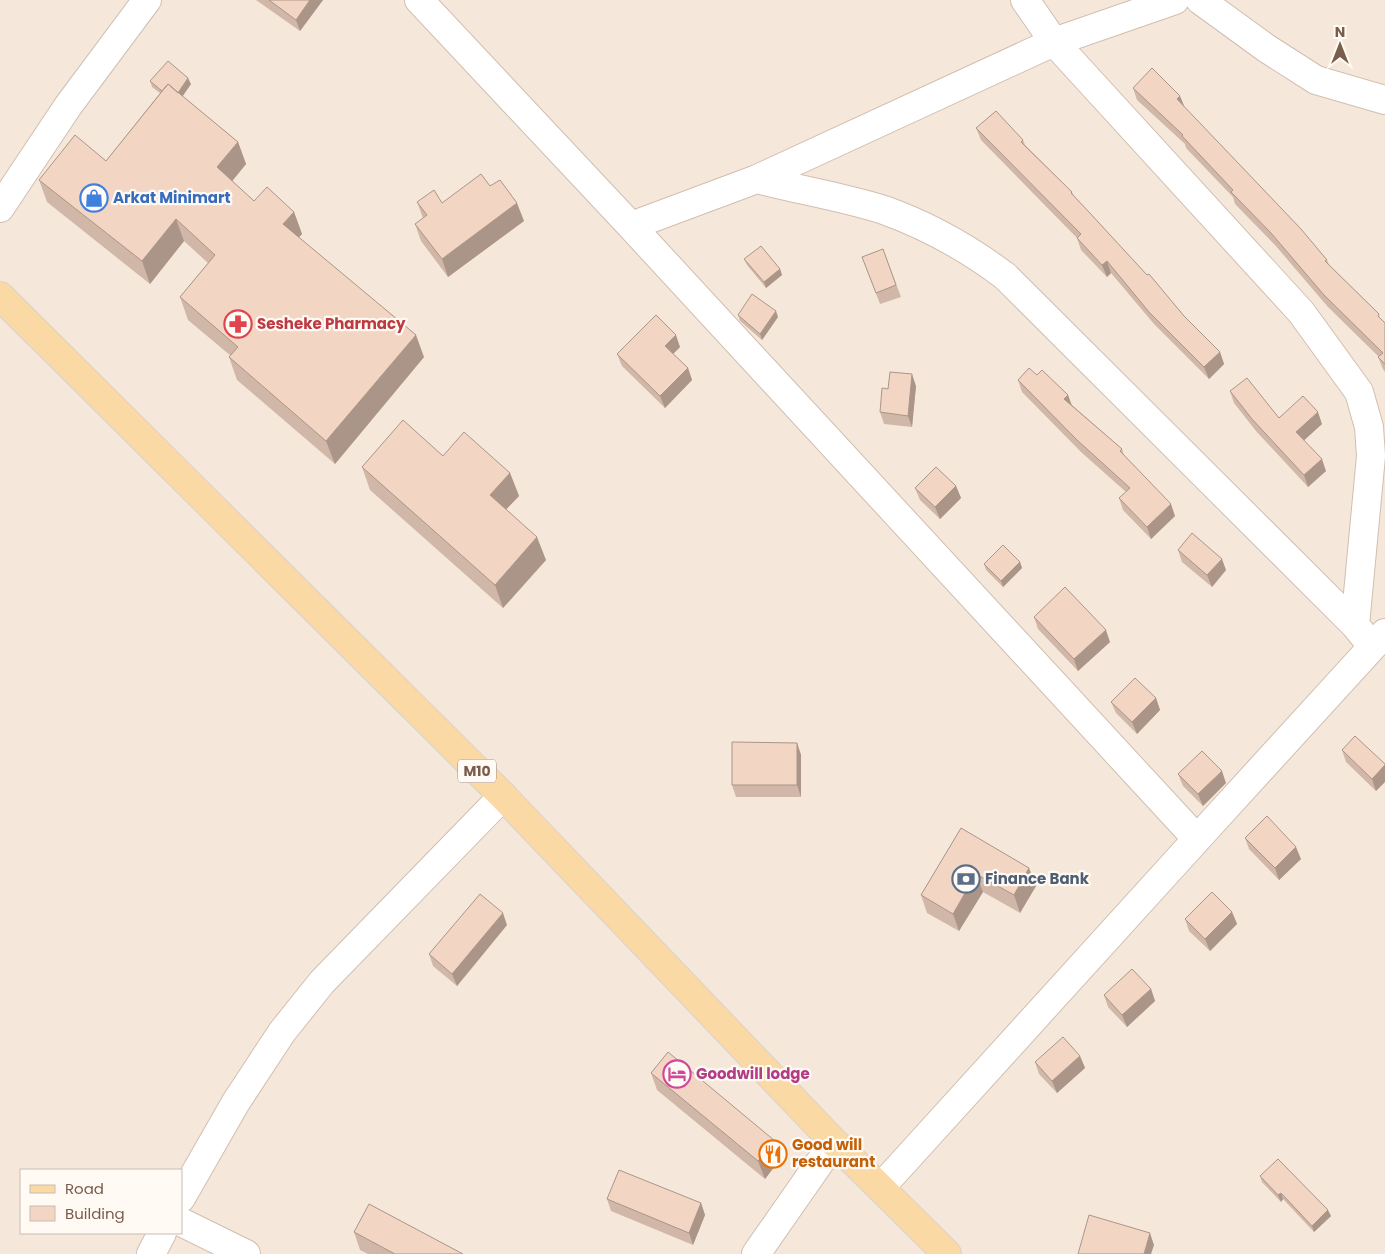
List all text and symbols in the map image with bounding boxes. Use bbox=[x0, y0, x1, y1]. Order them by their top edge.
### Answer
north arrow bbox=[1315, 20, 1365, 70]
text: N bbox=[1335, 22, 1345, 42]
shop icon: Arkat Minimart bbox=[79, 183, 109, 213]
place label: Arkat Minimart bbox=[113, 187, 231, 208]
pharmacy icon: Sesheke Pharmacy bbox=[223, 309, 253, 339]
place label: Sesheke Pharmacy bbox=[257, 313, 406, 334]
road number: M10 bbox=[458, 759, 496, 782]
bank icon: Finance Bank bbox=[951, 864, 981, 894]
place label: Finance Bank bbox=[985, 868, 1090, 889]
hotel icon: Goodwill lodge bbox=[662, 1059, 692, 1089]
place label: Goodwill lodge bbox=[696, 1063, 810, 1084]
place label: Good will restaurant bbox=[792, 1134, 875, 1172]
restaurant icon: Good will restaurant bbox=[758, 1139, 788, 1169]
legend bbox=[20, 1169, 182, 1234]
text: Road bbox=[65, 1178, 104, 1199]
text: Building bbox=[65, 1203, 125, 1224]

